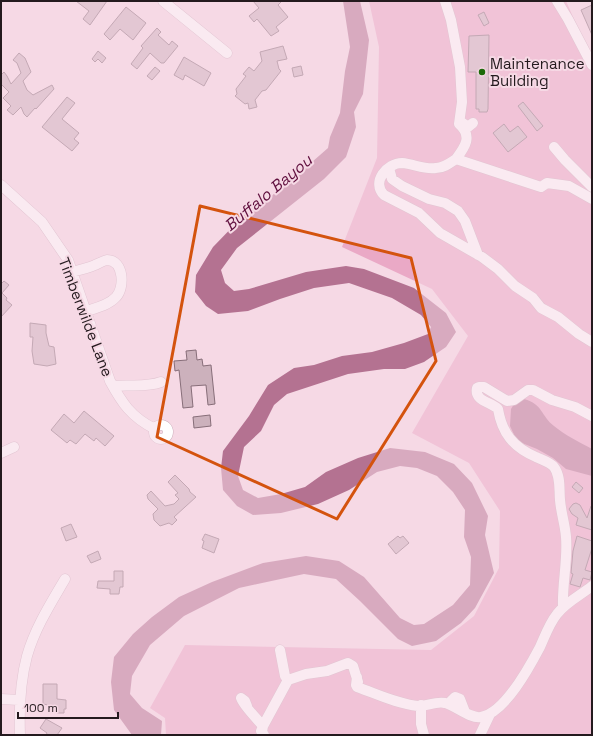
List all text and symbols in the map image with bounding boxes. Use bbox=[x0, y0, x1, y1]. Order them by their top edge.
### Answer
place label: Maintenance Building bbox=[490, 54, 585, 90]
marker: Maintenance Building bbox=[477, 67, 487, 77]
water label: Buffalo Bayou bbox=[220, 149, 317, 236]
street label: Timberwilde Lane bbox=[55, 255, 118, 379]
scale bar bbox=[18, 694, 118, 720]
text: 100 m bbox=[24, 700, 58, 716]

